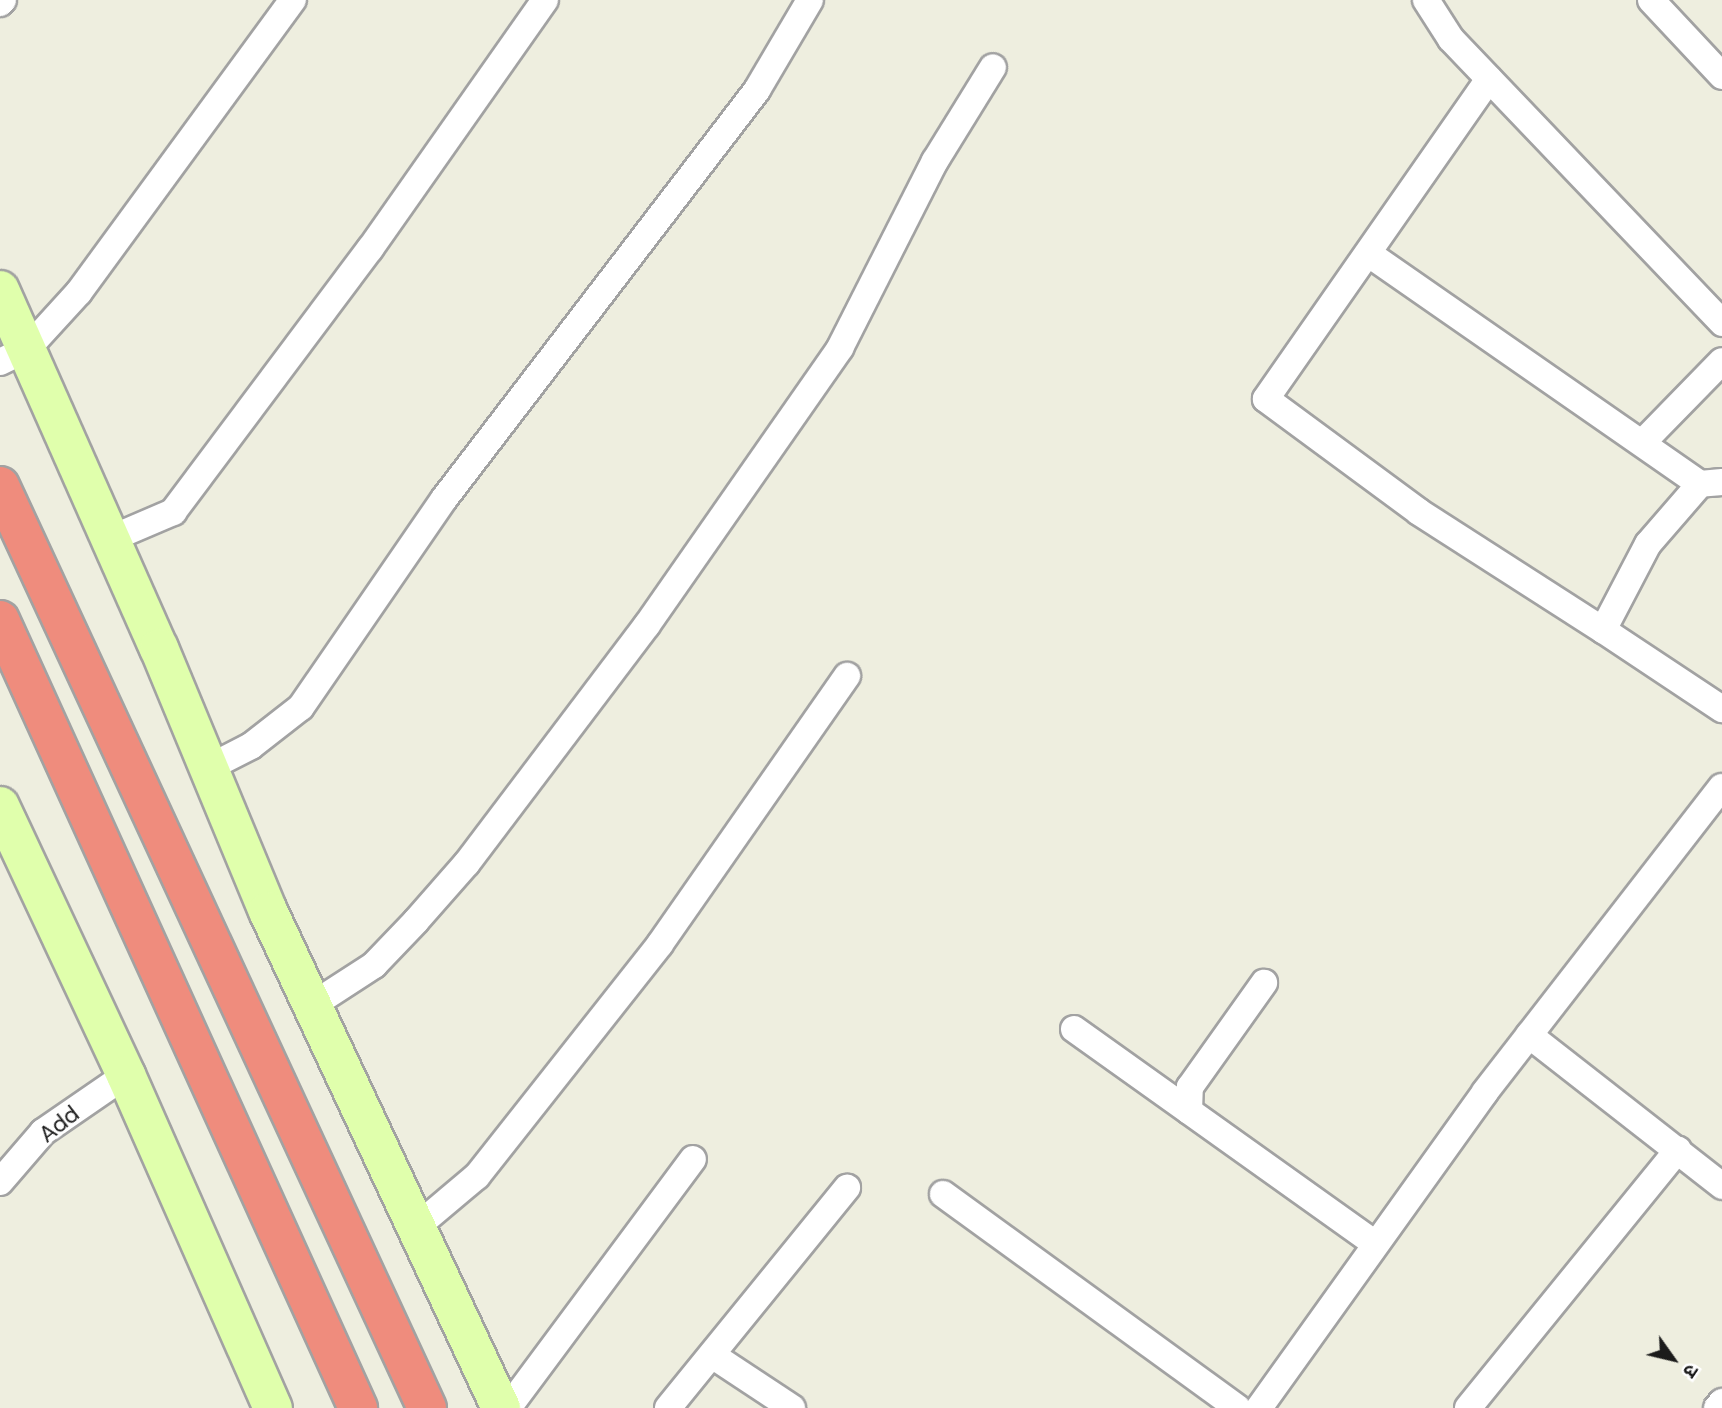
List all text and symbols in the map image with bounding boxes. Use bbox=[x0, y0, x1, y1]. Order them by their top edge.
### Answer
street label: Add bbox=[33, 1100, 85, 1148]
north arrow bbox=[1638, 1324, 1708, 1394]
text: उ bbox=[1677, 1359, 1704, 1383]

